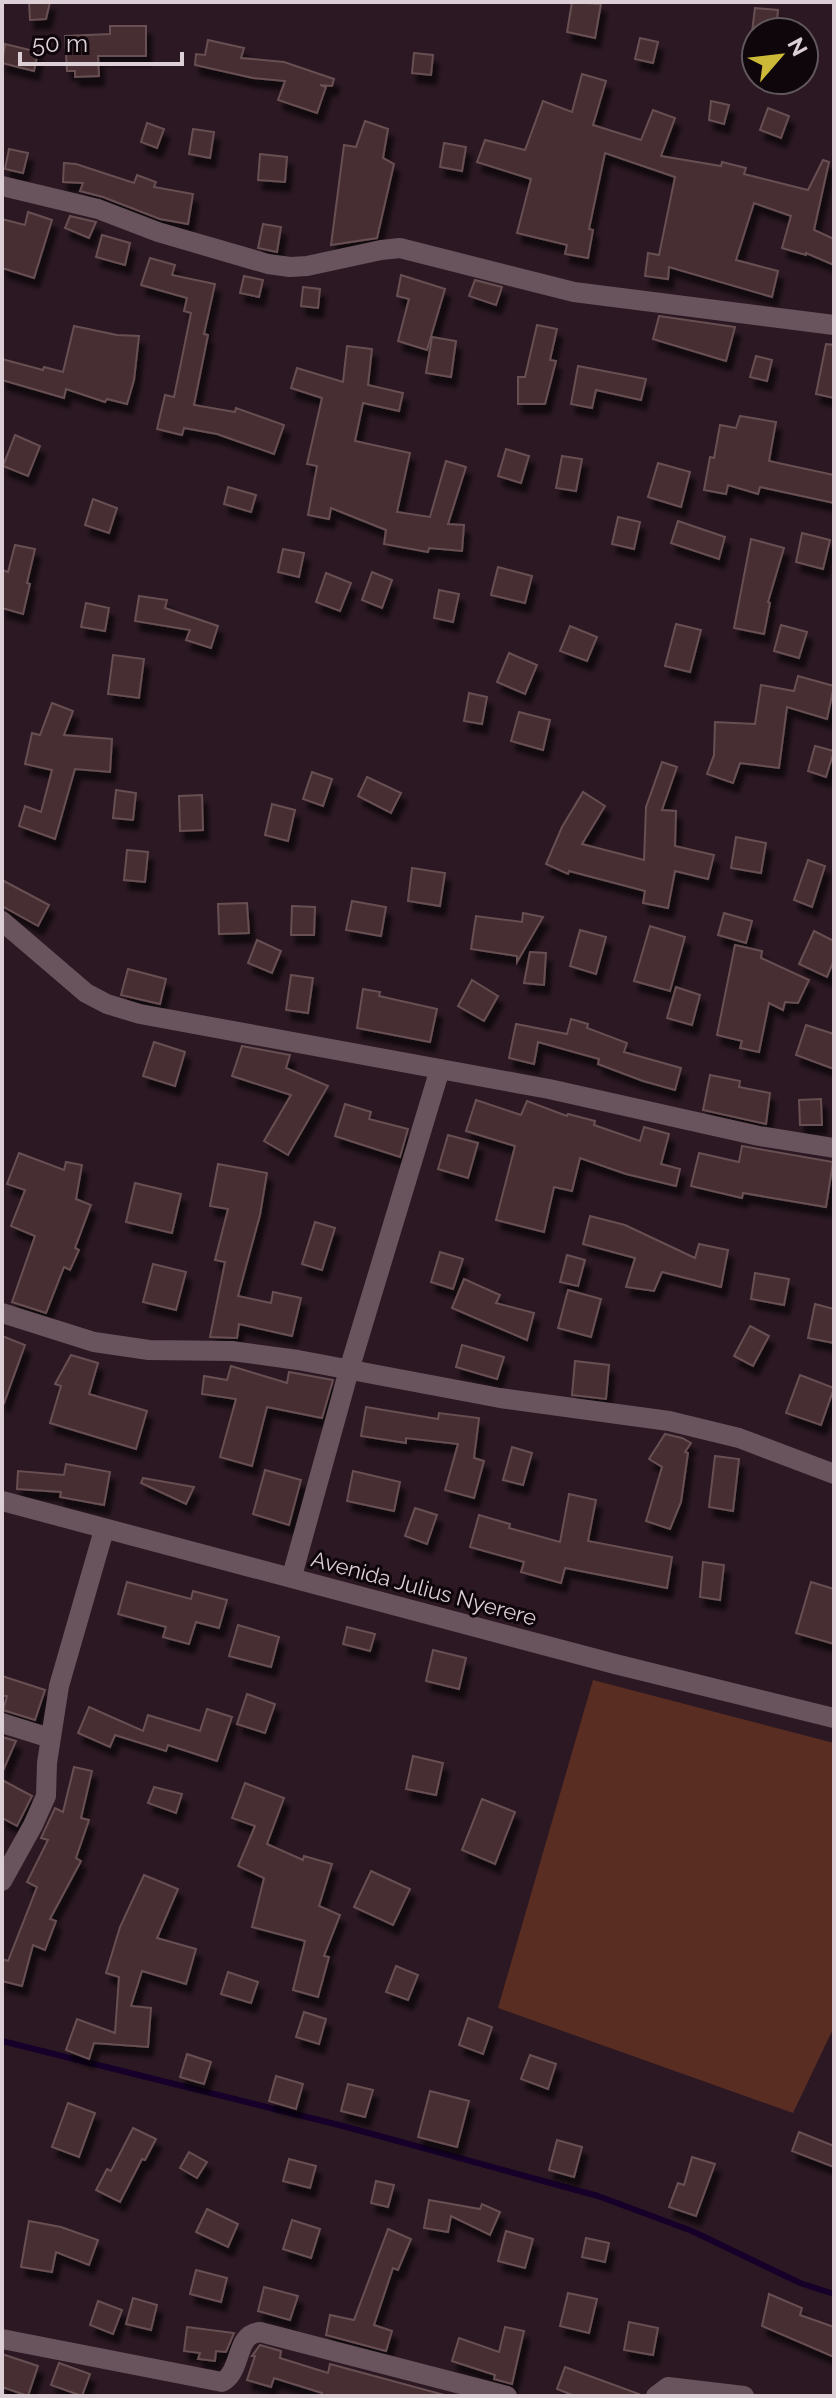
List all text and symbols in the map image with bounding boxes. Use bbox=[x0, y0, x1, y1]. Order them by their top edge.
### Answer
scale bar bbox=[20, 16, 182, 66]
north arrow bbox=[740, 16, 820, 96]
text: 50 m bbox=[32, 29, 88, 58]
text: N bbox=[782, 33, 813, 60]
street label: Avenida Julius Nyerere bbox=[308, 1545, 540, 1631]

